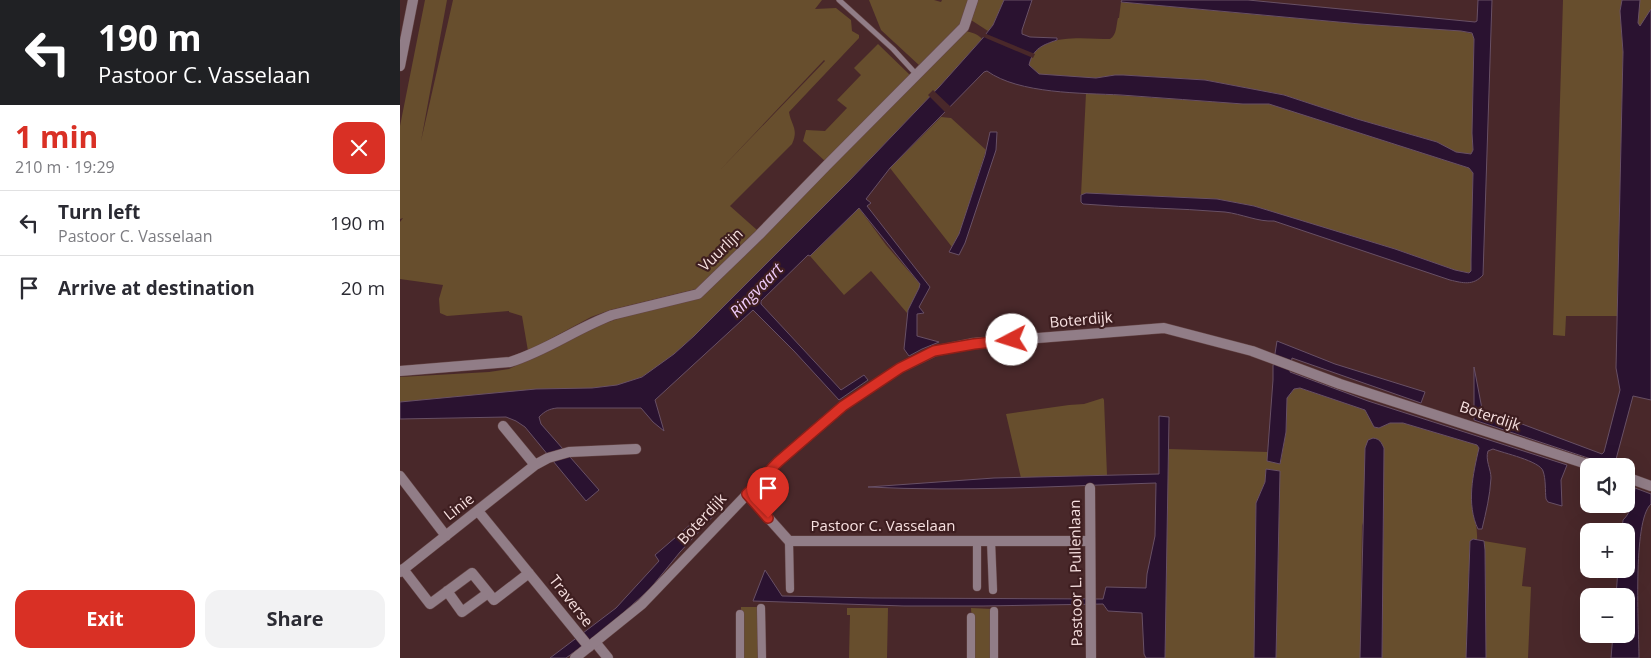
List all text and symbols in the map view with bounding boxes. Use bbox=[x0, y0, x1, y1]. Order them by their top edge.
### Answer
text: 190 m bbox=[98, 14, 202, 61]
icon: left bbox=[15, 20, 80, 85]
text: Pastoor C. Vasselaan bbox=[98, 59, 310, 89]
text: 1 min bbox=[15, 116, 98, 157]
button: close bbox=[333, 122, 385, 174]
text: 210 m · 19:29 bbox=[15, 156, 115, 178]
text: Turn left bbox=[58, 199, 140, 225]
icon: left bbox=[15, 209, 43, 237]
text: 190 m bbox=[330, 210, 385, 236]
street label: Vuurlijn bbox=[694, 223, 747, 275]
text: Pastoor C. Vasselaan bbox=[58, 225, 213, 247]
water label: Ringvaart bbox=[725, 257, 788, 322]
icon: arrive bbox=[15, 274, 43, 302]
text: Arrive at destination bbox=[58, 275, 255, 301]
text: 20 m bbox=[341, 275, 385, 301]
street label: Boterdijk bbox=[1049, 306, 1113, 332]
position arrow bbox=[985, 313, 1037, 365]
street label: Boterdijk bbox=[1457, 396, 1524, 434]
map controls bbox=[1580, 458, 1635, 643]
button: sound bbox=[1580, 458, 1635, 513]
pin bbox=[747, 467, 789, 518]
icon: arrive bbox=[754, 474, 782, 502]
street label: Linie bbox=[439, 488, 478, 524]
street label: Boterdijk bbox=[672, 488, 730, 548]
street label: Pastoor L. Pullenlaan bbox=[1064, 500, 1086, 647]
street label: Pastoor C. Vasselaan bbox=[811, 515, 955, 535]
button: + bbox=[1580, 523, 1635, 578]
street label: Traverse bbox=[545, 570, 598, 630]
button: − bbox=[1580, 588, 1635, 643]
button: Exit bbox=[15, 590, 195, 648]
button: Share bbox=[205, 590, 385, 648]

